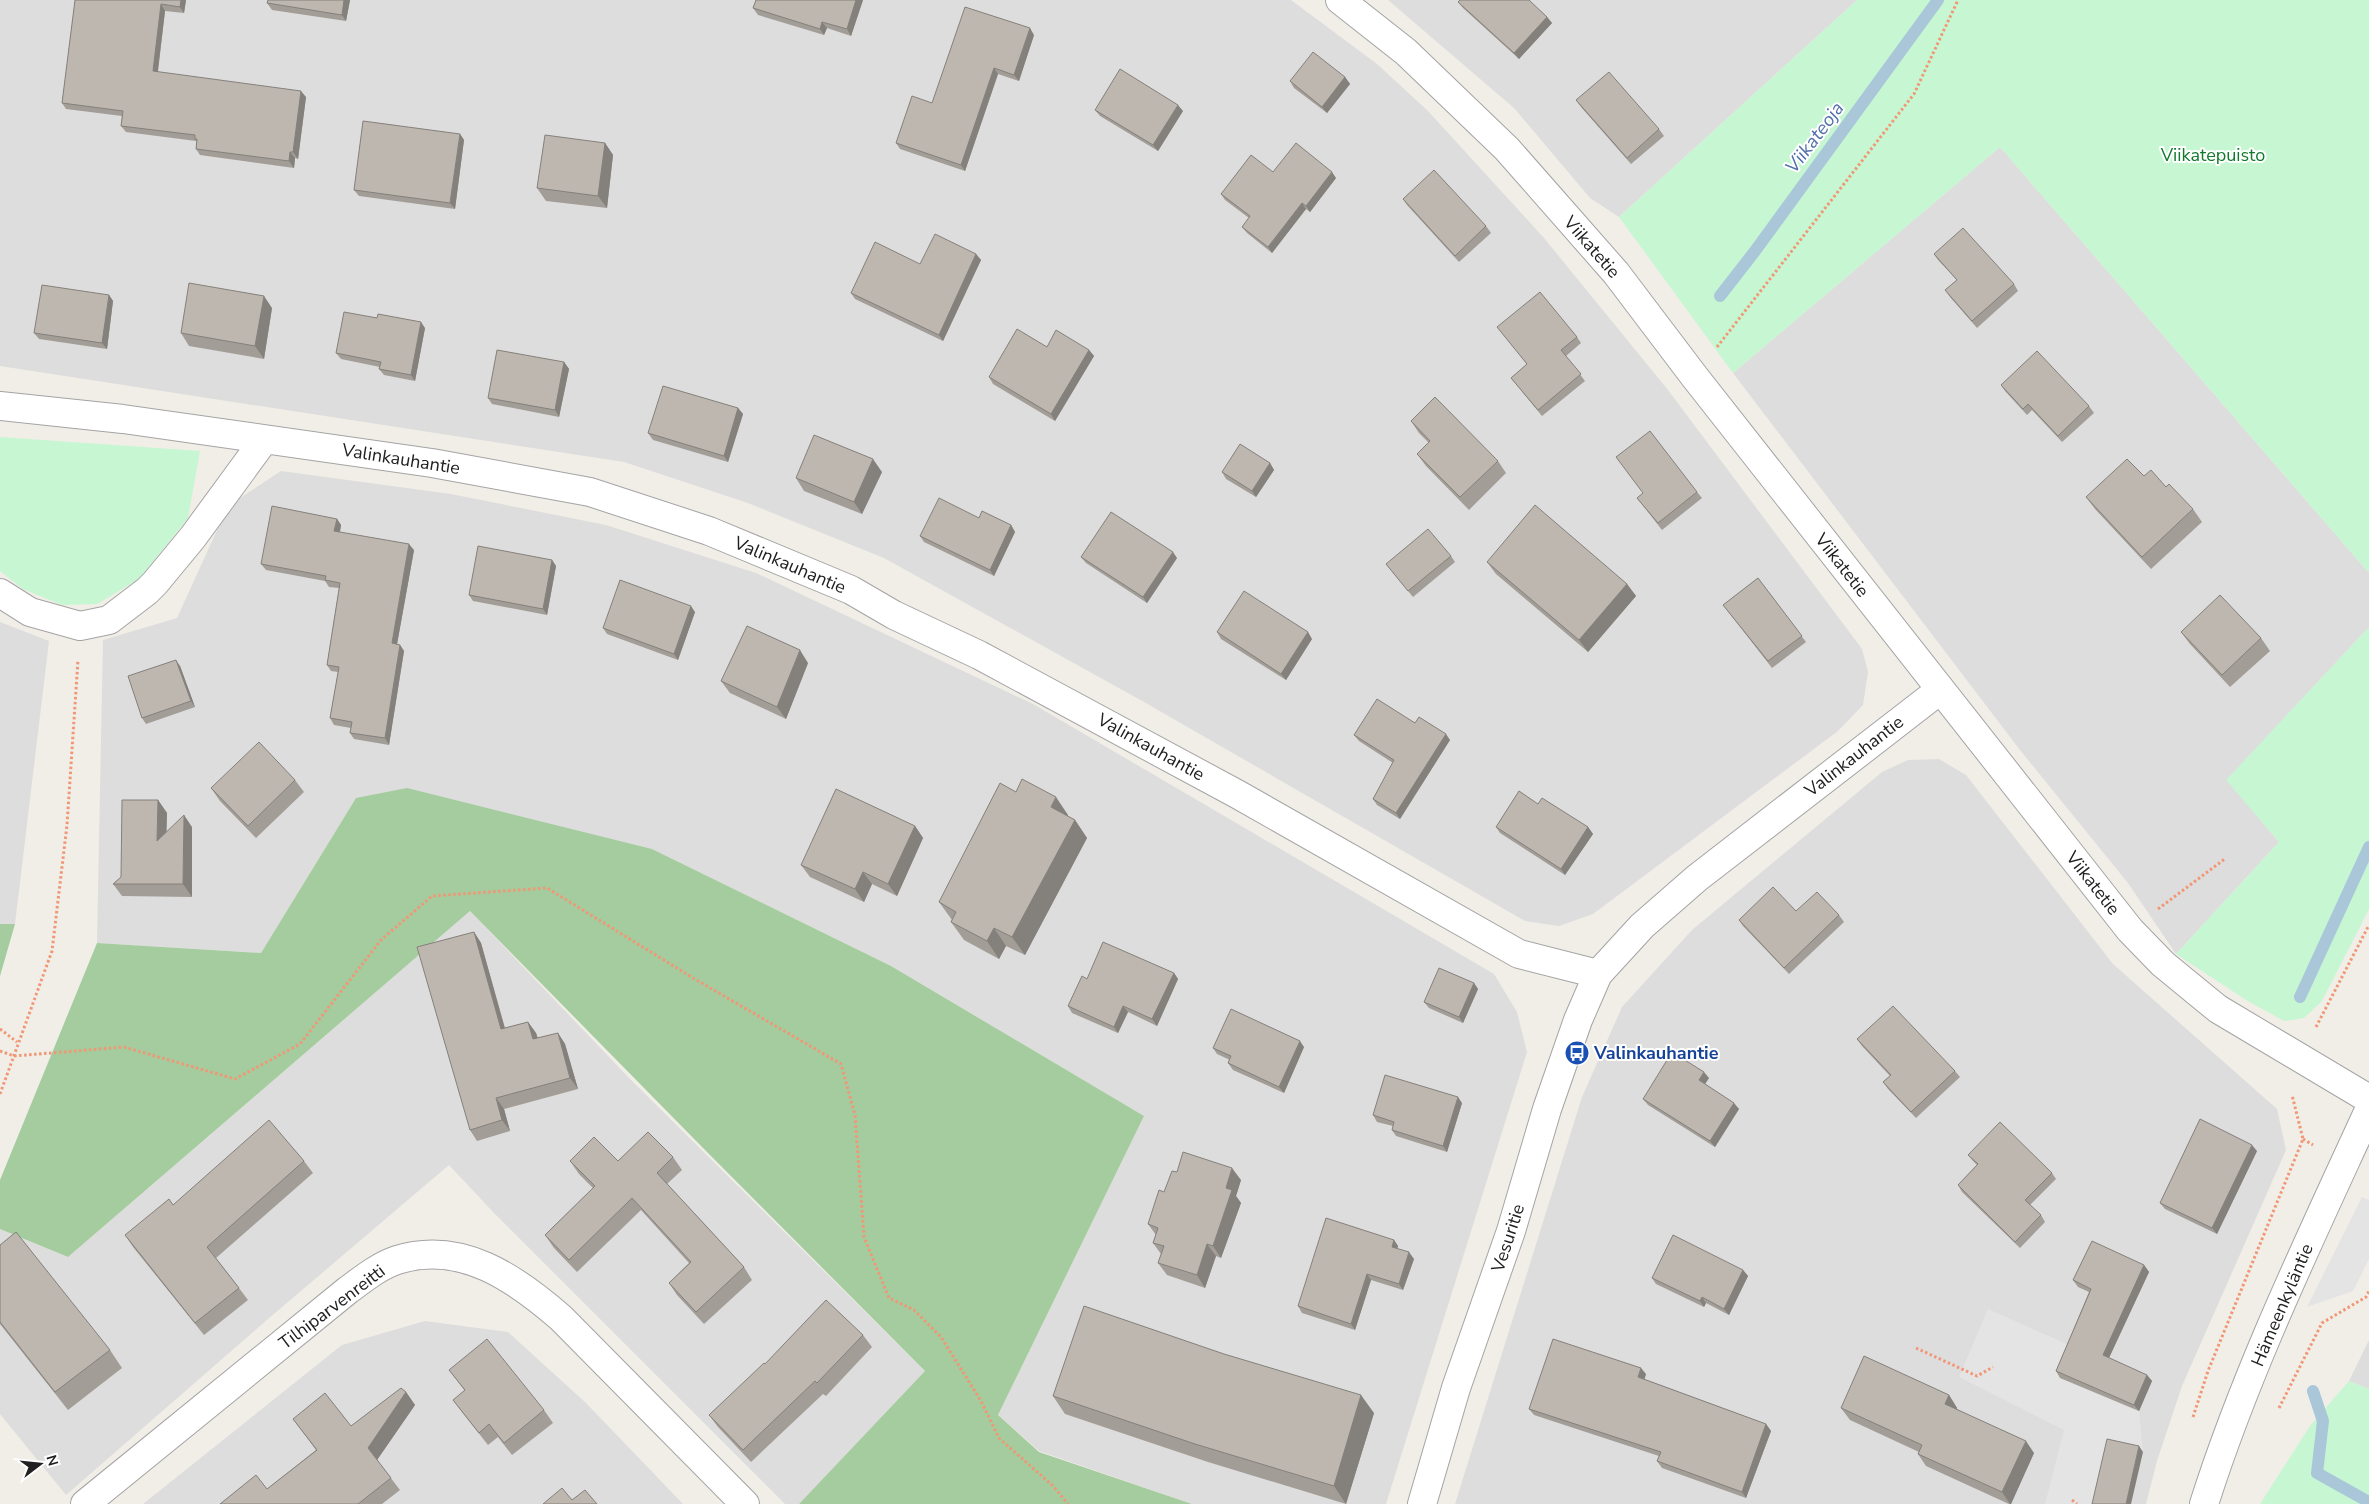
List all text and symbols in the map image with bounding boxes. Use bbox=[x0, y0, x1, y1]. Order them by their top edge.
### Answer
water label: Viikateoja bbox=[1779, 97, 1850, 179]
park label: Viikatepuisto bbox=[2160, 143, 2265, 167]
street label: Viikatetie bbox=[1558, 210, 1626, 283]
street label: Valinkauhantie bbox=[339, 438, 462, 480]
street label: Viikatetie bbox=[1809, 527, 1875, 602]
street label: Valinkauhantie bbox=[730, 530, 850, 599]
street label: Valinkauhantie bbox=[1092, 707, 1209, 786]
street label: Valinkauhantie bbox=[1799, 710, 1908, 803]
street label: Viikatetie bbox=[2060, 845, 2126, 920]
bus stop icon: Valinkauhantie bbox=[1564, 1040, 1590, 1066]
place label: Valinkauhantie bbox=[1593, 1041, 1719, 1065]
street label: Vesuritie bbox=[1485, 1201, 1530, 1276]
street label: Hämeenkyläntie bbox=[2245, 1240, 2319, 1370]
street label: Tilhiparvenreitti bbox=[274, 1259, 390, 1355]
north arrow bbox=[15, 1439, 65, 1489]
text: N bbox=[41, 1453, 63, 1468]

